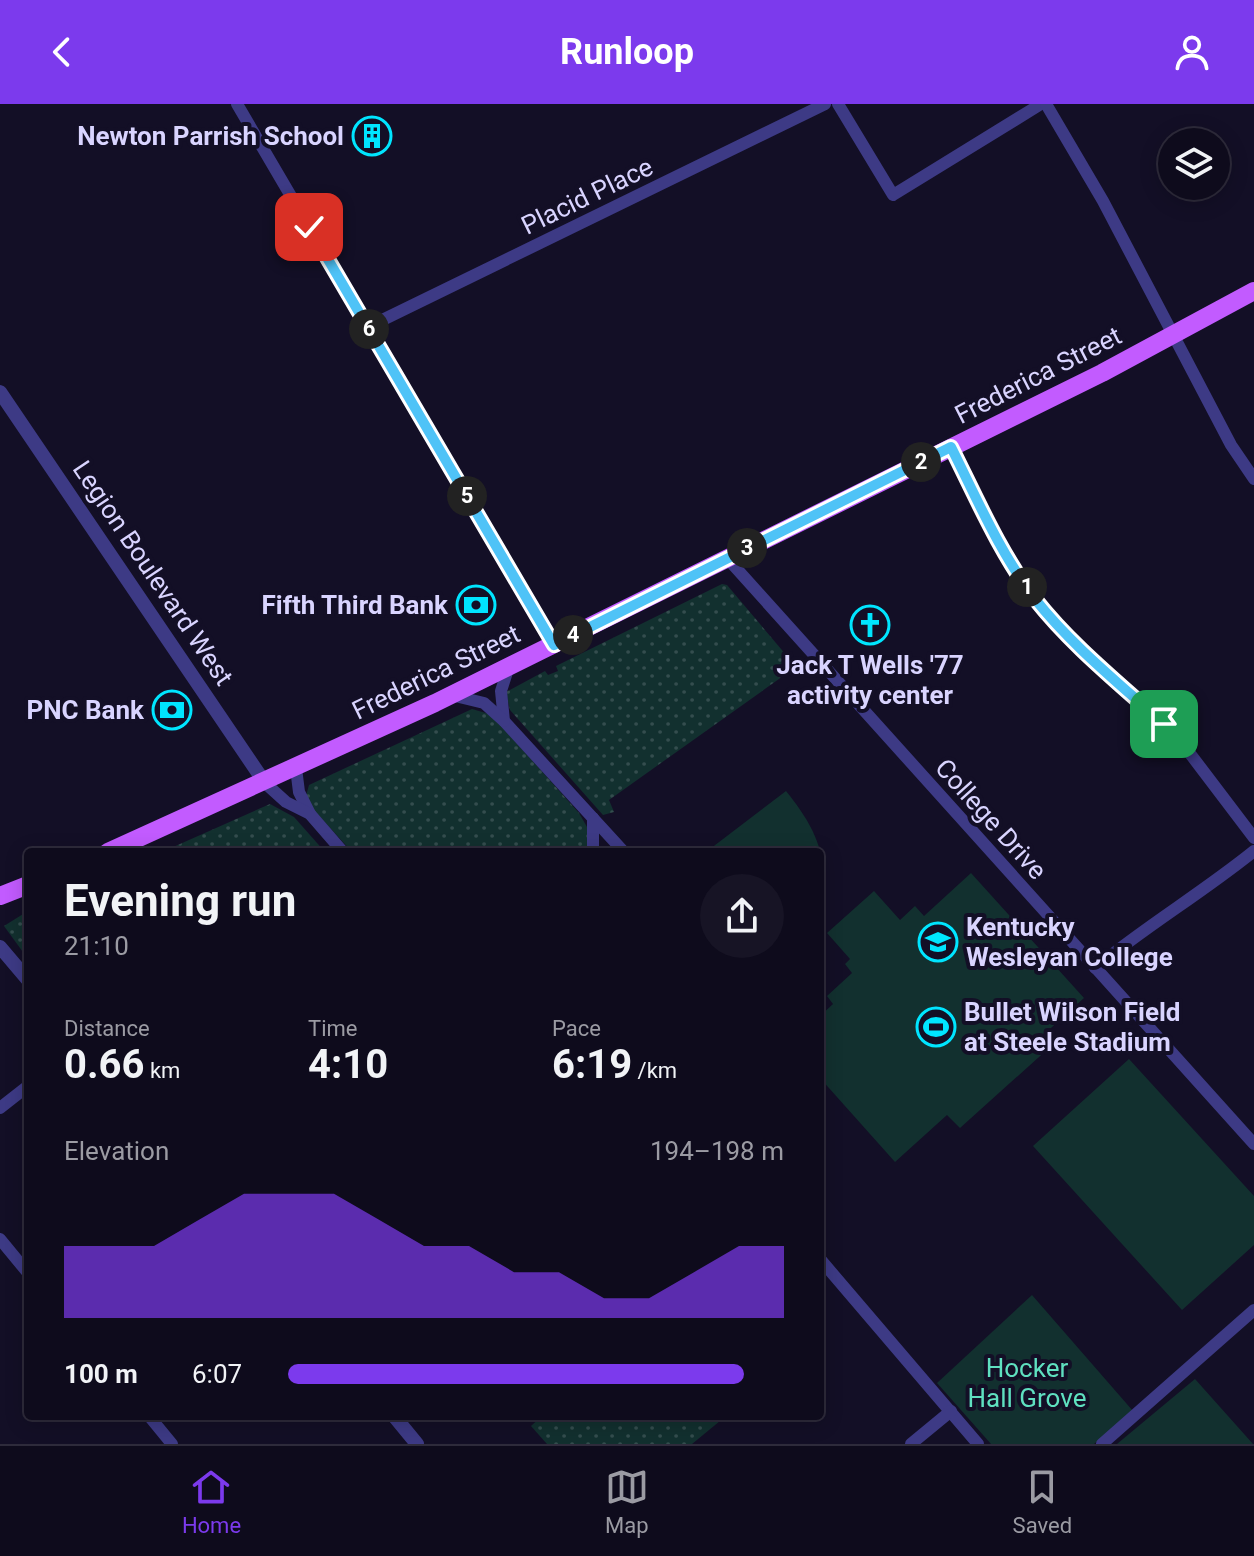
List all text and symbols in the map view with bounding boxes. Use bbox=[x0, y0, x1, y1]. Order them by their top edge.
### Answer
icon: back bbox=[40, 30, 84, 74]
icon: person bbox=[1170, 30, 1214, 74]
text: Runloop bbox=[560, 31, 694, 73]
building icon: Newton Parrish School bbox=[351, 115, 393, 157]
place label: Newton Parrish School bbox=[77, 121, 344, 151]
map controls bbox=[1158, 128, 1230, 200]
button: layers bbox=[1158, 128, 1230, 200]
street label: Placid Place bbox=[517, 151, 657, 241]
pin bbox=[275, 193, 343, 261]
icon: check bbox=[287, 205, 331, 249]
pin: 6 bbox=[349, 309, 389, 349]
text: 6 bbox=[363, 316, 375, 341]
street label: Frederica Street bbox=[950, 320, 1126, 430]
pin: 2 bbox=[901, 442, 941, 482]
text: 2 bbox=[915, 449, 927, 474]
street label: Legion Boulevard West bbox=[67, 455, 239, 691]
pin: 5 bbox=[447, 476, 487, 516]
text: 5 bbox=[461, 483, 473, 508]
pin: 3 bbox=[727, 528, 767, 568]
text: 3 bbox=[741, 535, 753, 560]
pin: 1 bbox=[1007, 567, 1047, 607]
text: 1 bbox=[1021, 574, 1033, 599]
bank icon: Fifth Third Bank bbox=[455, 584, 497, 626]
place label: Fifth Third Bank bbox=[262, 590, 449, 620]
church icon: Jack T Wells '77 activity center bbox=[849, 604, 891, 646]
pin: 4 bbox=[553, 615, 593, 655]
street label: Frederica Street bbox=[347, 618, 525, 726]
text: 4 bbox=[567, 622, 579, 647]
place label: Jack T Wells '77 activity center bbox=[776, 650, 964, 710]
bank icon: PNC Bank bbox=[151, 689, 193, 731]
pin bbox=[1130, 690, 1198, 758]
place label: PNC Bank bbox=[26, 695, 145, 725]
icon: arrive bbox=[1142, 702, 1186, 746]
street label: College Drive bbox=[929, 753, 1053, 885]
button: share bbox=[700, 874, 784, 958]
text: Evening run bbox=[64, 875, 296, 927]
place label: Kentucky Wesleyan College bbox=[966, 912, 1173, 972]
school or university icon: Kentucky Wesleyan College bbox=[917, 921, 959, 963]
text: 21:10 bbox=[64, 931, 129, 961]
place label: Bullet Wilson Field at Steele Stadium bbox=[964, 997, 1181, 1057]
sports icon: Bullet Wilson Field at Steele Stadium bbox=[915, 1006, 957, 1048]
text: Distance bbox=[64, 1016, 150, 1041]
text: Time bbox=[308, 1016, 357, 1041]
text: Pace bbox=[552, 1016, 601, 1041]
text: 0.66 bbox=[64, 1041, 144, 1088]
text: 4:10 bbox=[308, 1041, 388, 1088]
text: 6:19 bbox=[552, 1041, 632, 1088]
text: km bbox=[144, 1058, 180, 1083]
text: /km bbox=[632, 1058, 677, 1083]
text: Elevation bbox=[64, 1136, 169, 1166]
text: 194–198 m bbox=[650, 1136, 784, 1166]
park label: Hocker Hall Grove bbox=[968, 1353, 1086, 1413]
text: 100 m bbox=[64, 1359, 138, 1389]
text: 6:07 bbox=[192, 1359, 242, 1389]
tab: Home bbox=[182, 1465, 241, 1538]
tab: Map bbox=[605, 1465, 649, 1538]
tab: Saved bbox=[1013, 1465, 1072, 1538]

